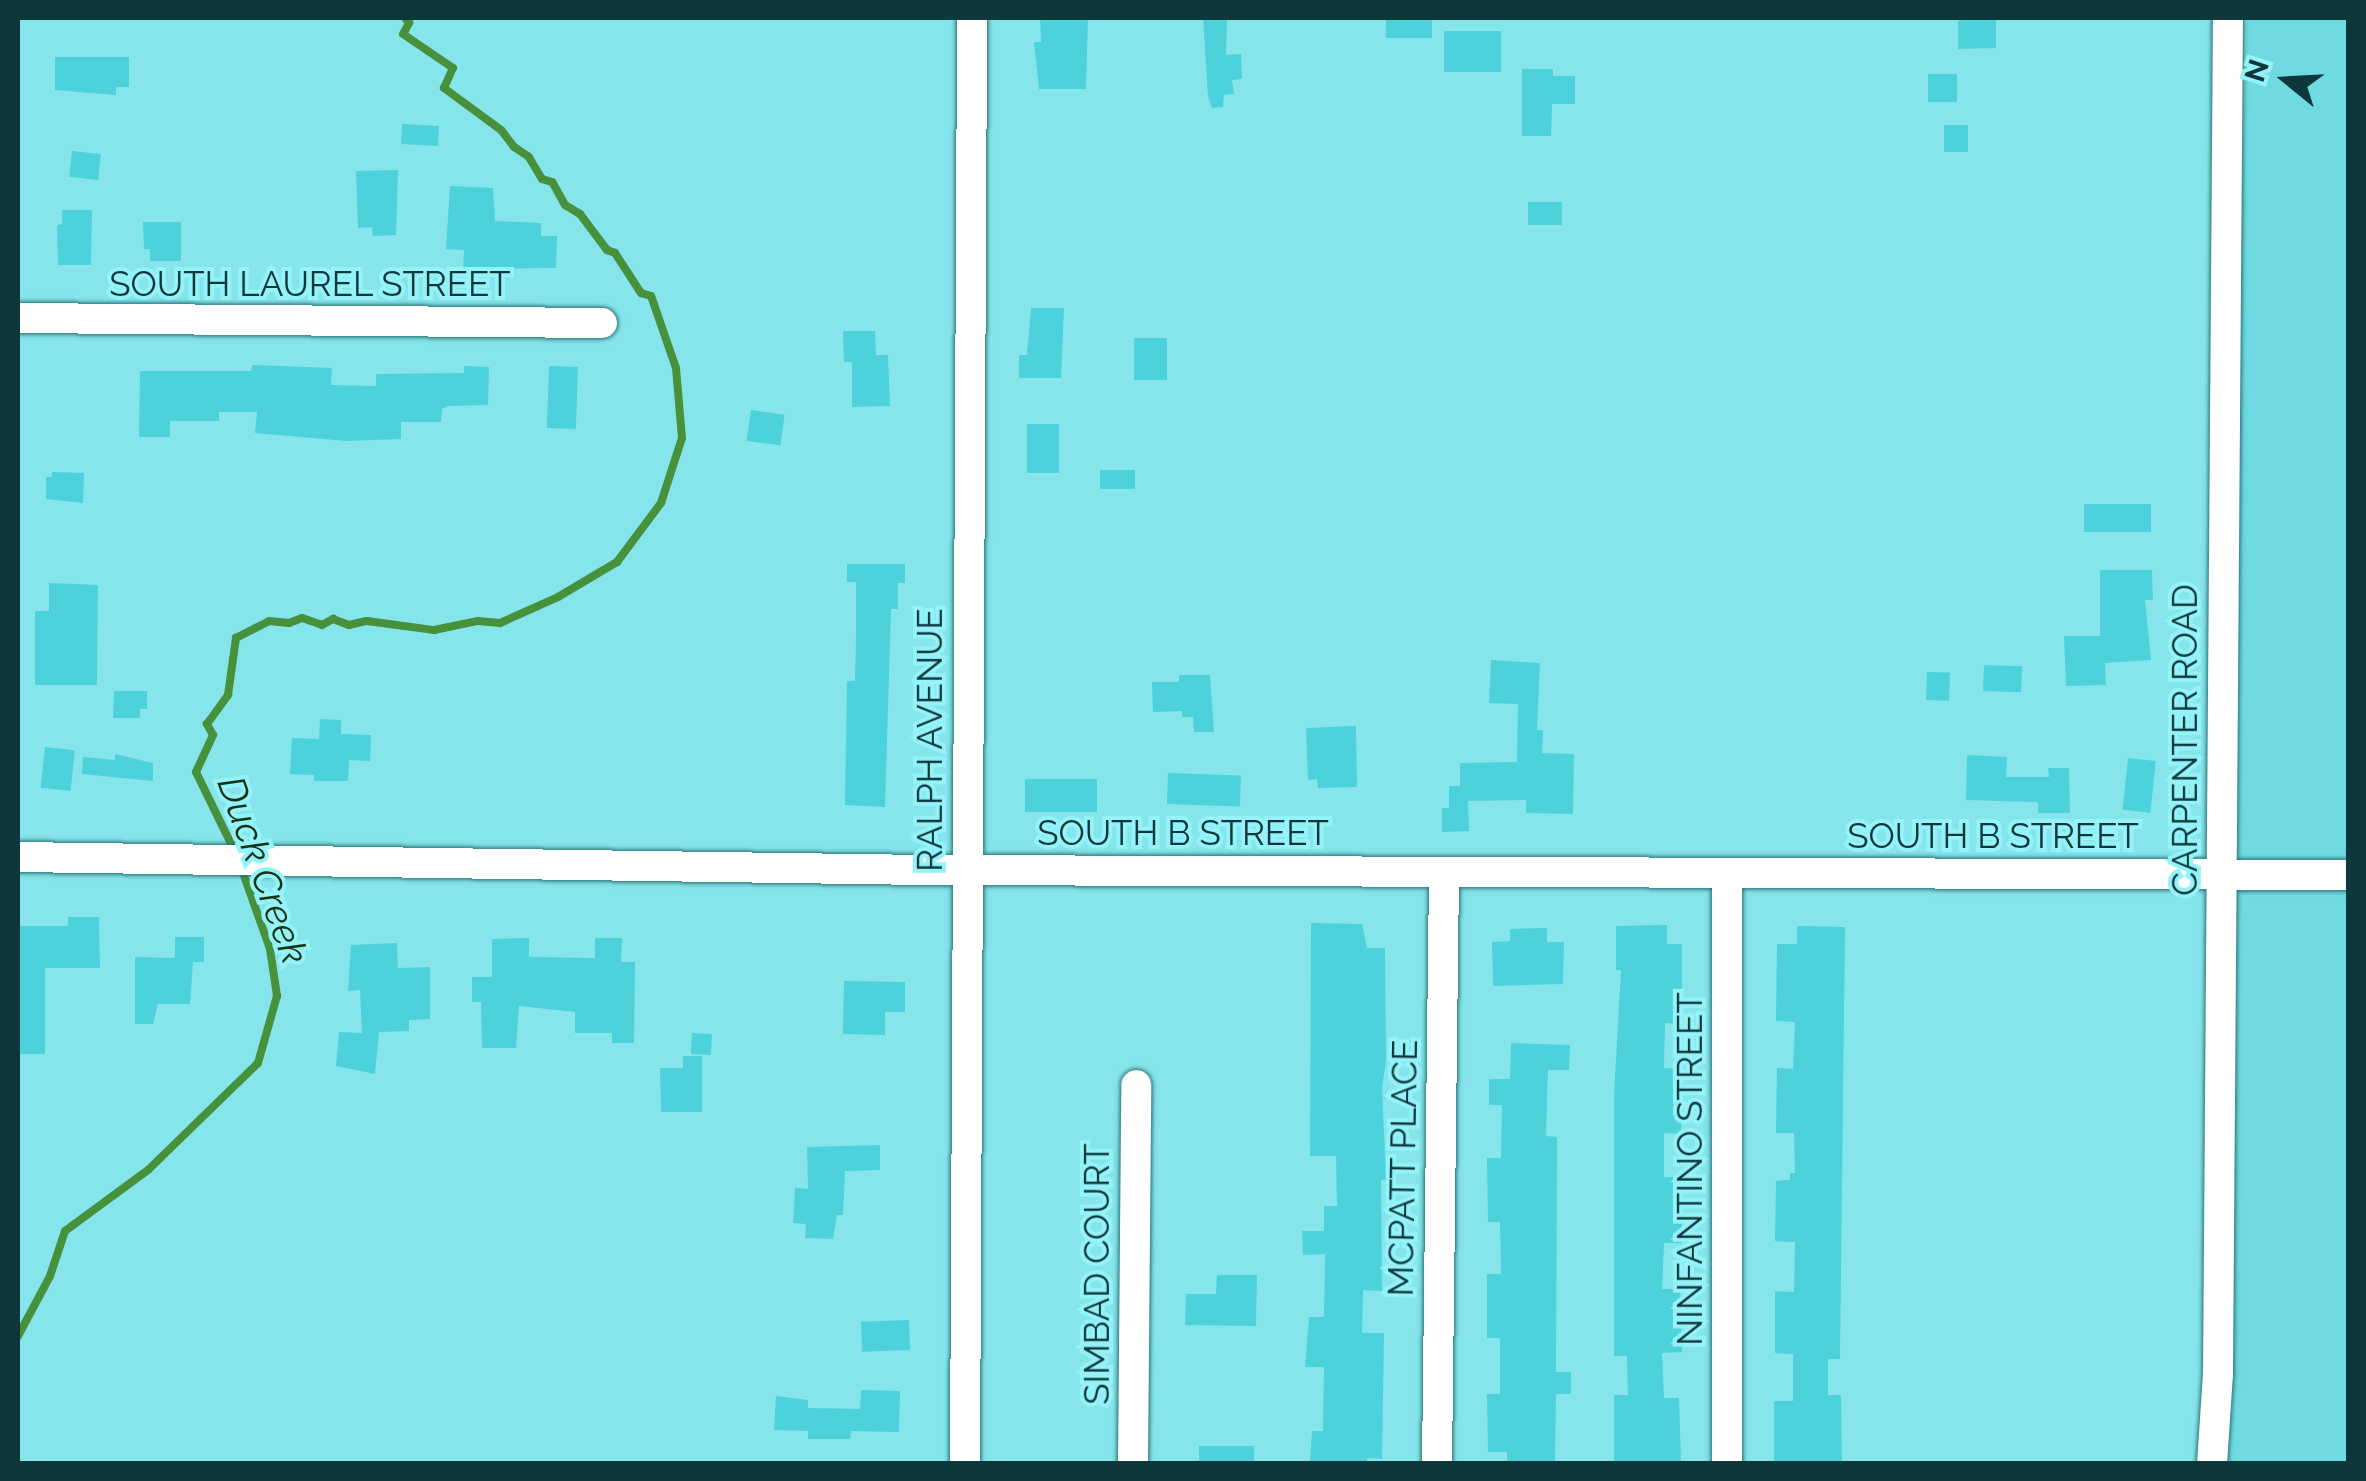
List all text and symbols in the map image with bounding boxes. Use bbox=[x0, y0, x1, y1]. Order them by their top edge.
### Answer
north arrow bbox=[2236, 30, 2336, 130]
text: N bbox=[2238, 55, 2276, 86]
street label: SOUTH LAUREL STREET bbox=[109, 263, 511, 305]
street label: CARPENTER ROAD bbox=[2164, 584, 2206, 896]
street label: RALPH AVENUE bbox=[909, 608, 951, 872]
water label: Duck Creek bbox=[208, 770, 318, 970]
street label: SOUTH B STREET bbox=[1037, 812, 1329, 854]
street label: SOUTH B STREET bbox=[1847, 815, 2139, 857]
street label: NINFANTINO STREET bbox=[1669, 992, 1711, 1346]
street label: MCPATT PLACE bbox=[1380, 1039, 1426, 1297]
street label: SIMBAD COURT bbox=[1076, 1143, 1118, 1405]

